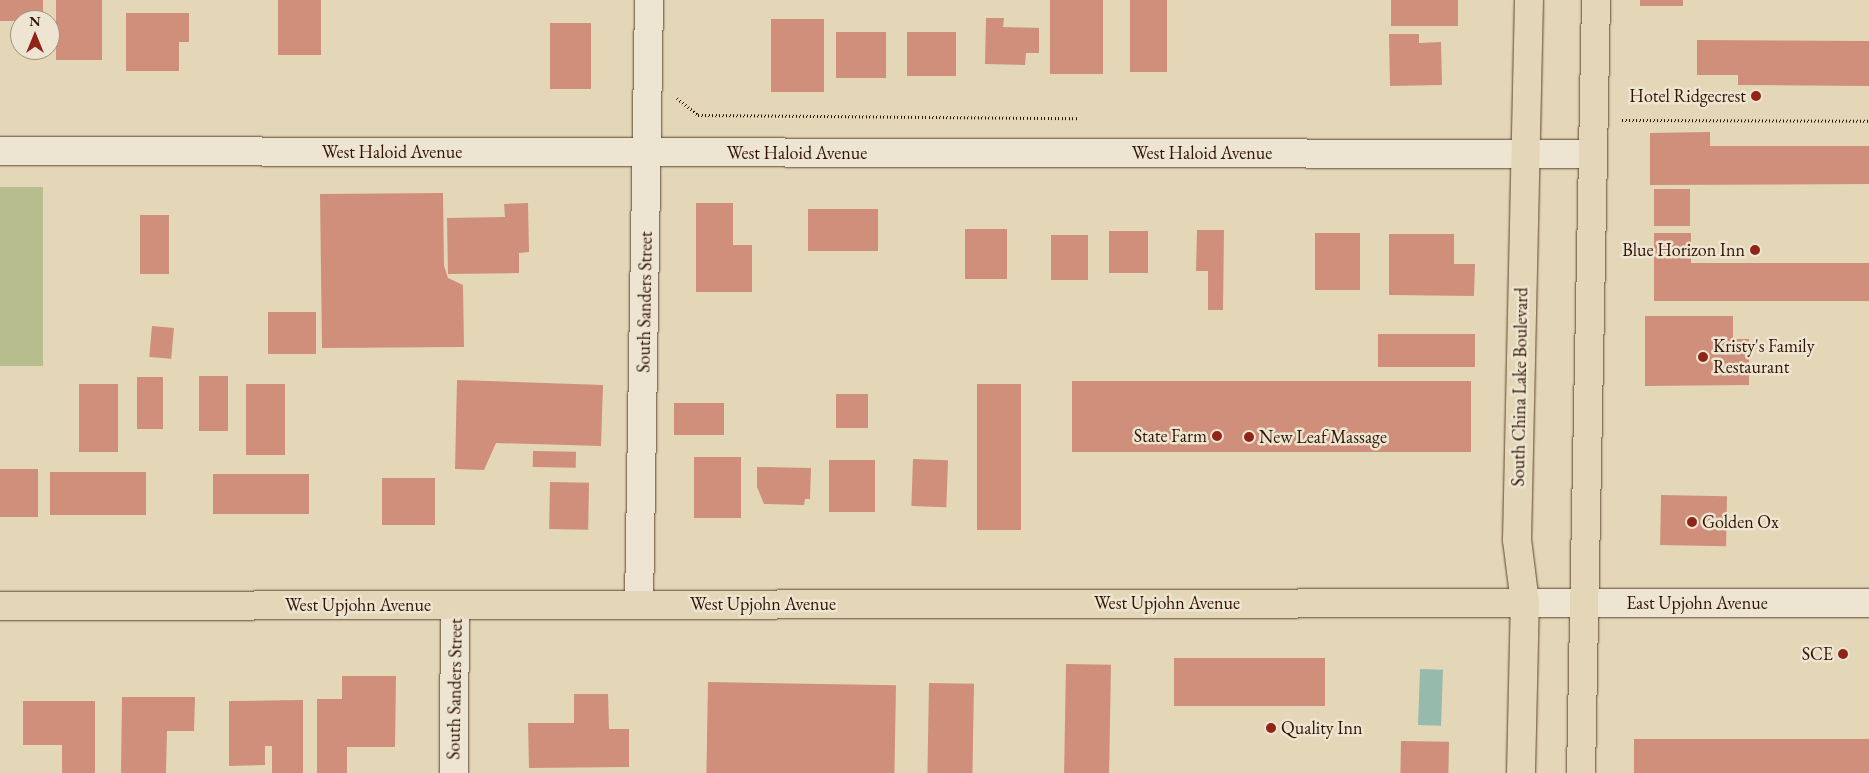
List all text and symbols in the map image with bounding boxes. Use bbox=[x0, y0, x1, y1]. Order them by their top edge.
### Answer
north arrow bbox=[10, 10, 60, 60]
text: N bbox=[29, 12, 41, 30]
place label: Hotel Ridgecrest bbox=[1629, 85, 1746, 107]
marker: Hotel Ridgecrest bbox=[1750, 90, 1762, 102]
street label: West Haloid Avenue bbox=[322, 141, 462, 163]
street label: West Haloid Avenue bbox=[727, 142, 867, 164]
street label: West Haloid Avenue bbox=[1132, 142, 1272, 164]
street label: South Sanders Street bbox=[633, 231, 657, 373]
place label: Blue Horizon Inn bbox=[1622, 239, 1745, 261]
marker: Blue Horizon Inn bbox=[1749, 244, 1761, 256]
street label: South China Lake Boulevard bbox=[1507, 287, 1533, 487]
place label: Kristy's Family Restaurant bbox=[1713, 336, 1815, 378]
marker: Kristy's Family Restaurant bbox=[1697, 351, 1709, 363]
place label: State Farm bbox=[1134, 425, 1207, 447]
place label: New Leaf Massage bbox=[1259, 426, 1387, 448]
marker: State Farm bbox=[1211, 430, 1223, 442]
marker: New Leaf Massage bbox=[1243, 431, 1255, 443]
place label: Golden Ox bbox=[1702, 511, 1779, 533]
marker: Golden Ox bbox=[1686, 516, 1698, 528]
street label: West Upjohn Avenue bbox=[1094, 592, 1240, 614]
street label: East Upjohn Avenue bbox=[1626, 592, 1768, 614]
street label: West Upjohn Avenue bbox=[690, 593, 836, 615]
street label: West Upjohn Avenue bbox=[285, 594, 431, 616]
street label: South Sanders Street bbox=[443, 618, 467, 760]
place label: SCE bbox=[1802, 643, 1833, 665]
marker: SCE bbox=[1837, 648, 1849, 660]
place label: Quality Inn bbox=[1281, 717, 1362, 739]
marker: Quality Inn bbox=[1265, 722, 1277, 734]

